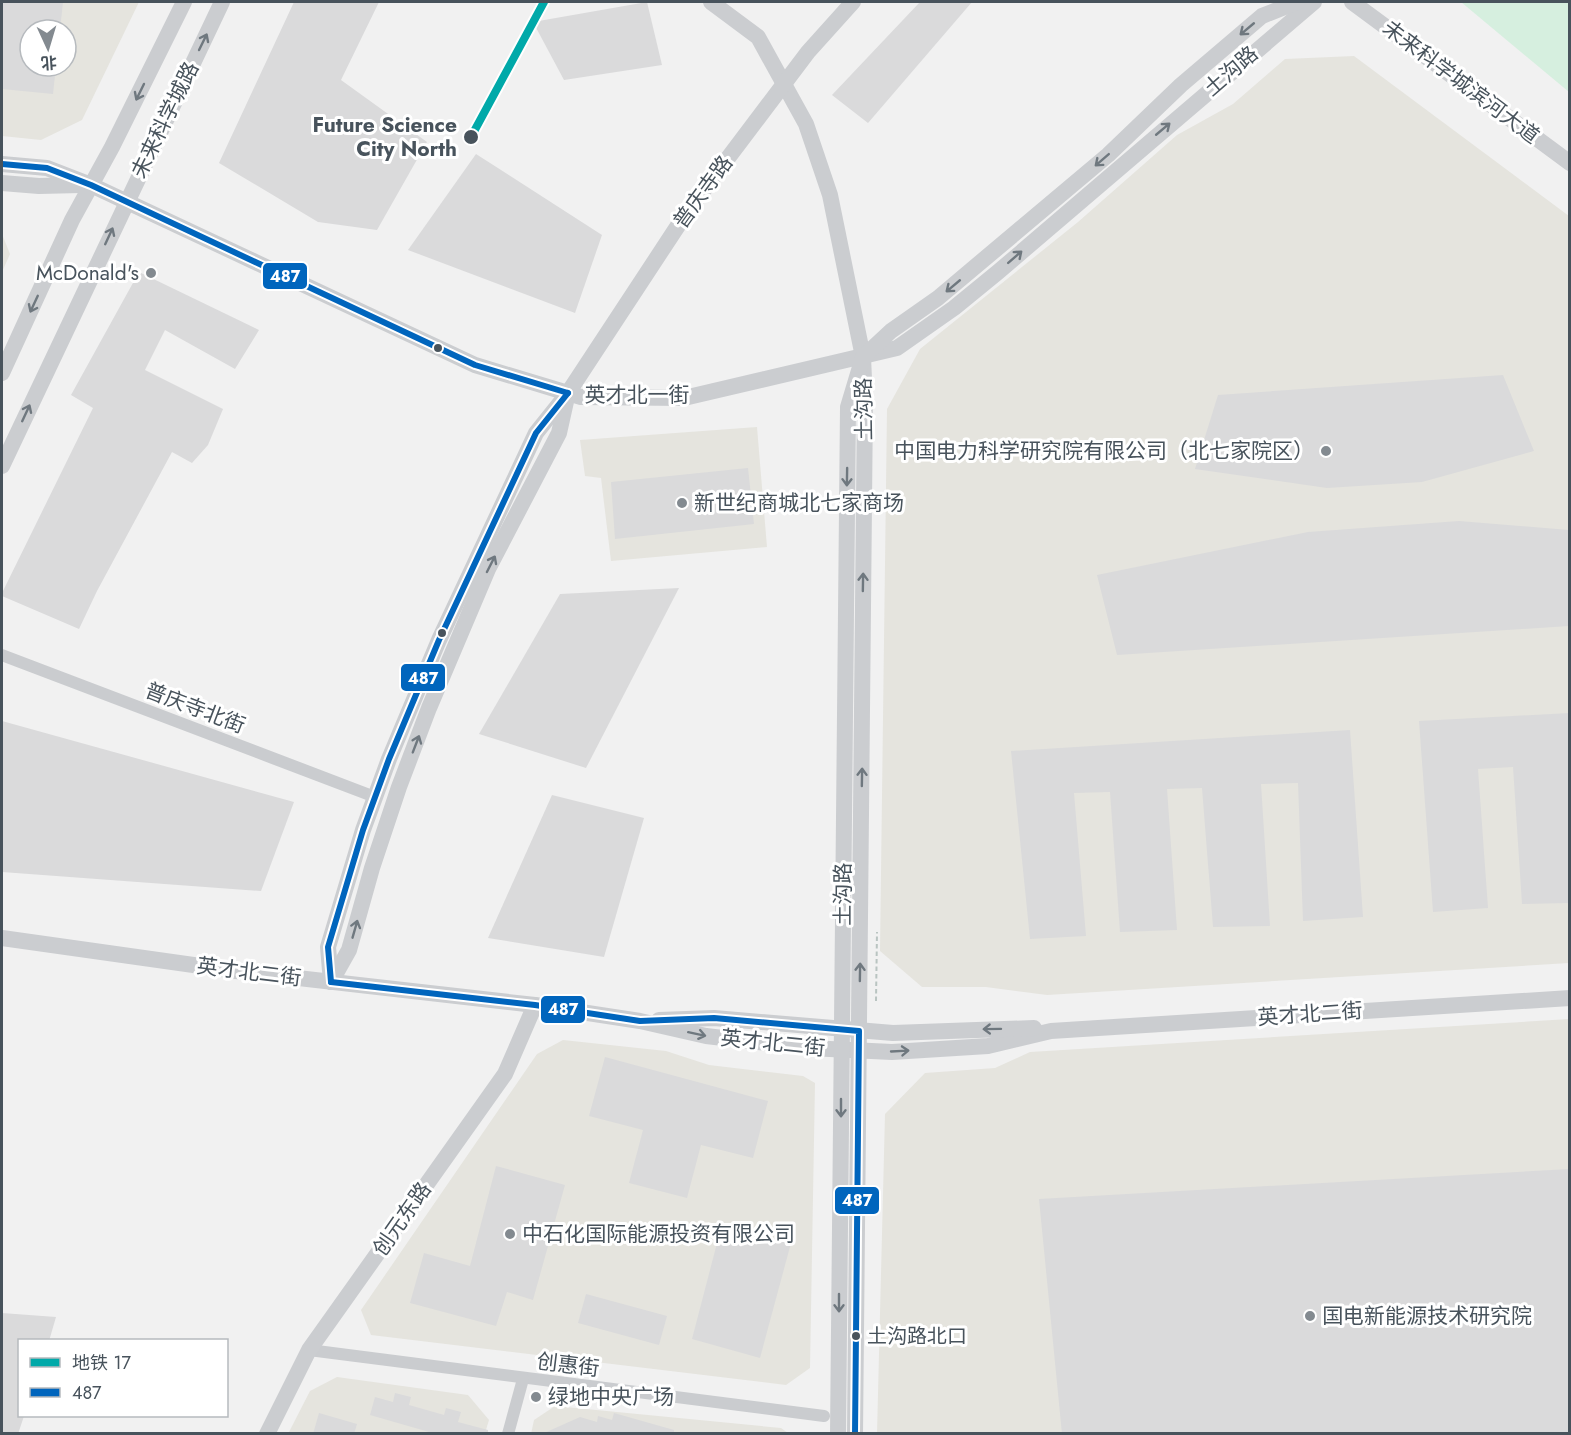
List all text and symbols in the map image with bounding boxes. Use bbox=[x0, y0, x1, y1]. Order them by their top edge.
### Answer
street label: 未来科学城滨河大道 bbox=[1377, 13, 1545, 151]
north arrow bbox=[18, 18, 78, 78]
one-way arrow bbox=[1239, 22, 1255, 36]
one-way arrow bbox=[197, 33, 209, 51]
street label: 土沟路 bbox=[1197, 39, 1265, 103]
text: 北 bbox=[40, 50, 58, 74]
street label: 未来科学城路 bbox=[124, 57, 206, 183]
one-way arrow bbox=[133, 82, 145, 100]
place label: Future Science City North bbox=[313, 110, 457, 164]
one-way arrow bbox=[1155, 123, 1171, 136]
marker: Future Science City North bbox=[462, 128, 480, 146]
street label: 普庆寺路 bbox=[666, 149, 740, 235]
one-way arrow bbox=[1094, 153, 1109, 167]
one-way arrow bbox=[104, 228, 116, 246]
one-way arrow bbox=[1007, 250, 1022, 264]
place label: McDonald's bbox=[36, 258, 139, 288]
line badge: 487 bbox=[262, 262, 308, 290]
text: 487 bbox=[270, 265, 301, 288]
marker: McDonald's bbox=[144, 266, 158, 280]
one-way arrow bbox=[945, 279, 961, 292]
one-way arrow bbox=[27, 294, 39, 312]
unlabelled marker bbox=[432, 342, 444, 354]
street label: 土沟路 bbox=[848, 377, 880, 441]
street label: 英才北一街 bbox=[585, 380, 690, 410]
one-way arrow bbox=[21, 404, 33, 422]
place label: 中国电力科学研究院有限公司（北七家院区） bbox=[894, 436, 1314, 466]
marker: 中国电力科学研究院有限公司（北七家院区） bbox=[1319, 444, 1333, 458]
one-way arrow bbox=[841, 467, 853, 487]
place label: 新世纪商城北七家商场 bbox=[694, 488, 904, 518]
marker: 新世纪商城北七家商场 bbox=[675, 496, 689, 510]
one-way arrow bbox=[486, 555, 498, 573]
one-way arrow bbox=[858, 573, 869, 593]
unlabelled marker bbox=[436, 627, 448, 639]
line badge: 487 bbox=[400, 663, 446, 692]
text: 487 bbox=[408, 667, 439, 690]
street label: 普庆寺北街 bbox=[141, 675, 249, 741]
one-way arrow bbox=[411, 735, 422, 753]
one-way arrow bbox=[856, 768, 867, 788]
street label: 土沟路 bbox=[828, 863, 858, 926]
one-way arrow bbox=[350, 920, 361, 939]
street label: 英才北二街 bbox=[195, 951, 303, 993]
one-way arrow bbox=[854, 963, 866, 983]
line badge: 487 bbox=[540, 995, 586, 1024]
street label: 英才北二街 bbox=[1257, 995, 1363, 1033]
text: 487 bbox=[548, 998, 579, 1021]
street label: 英才北二街 bbox=[719, 1023, 827, 1063]
one-way arrow bbox=[983, 1023, 1003, 1034]
one-way arrow bbox=[687, 1029, 706, 1040]
one-way arrow bbox=[890, 1046, 910, 1057]
one-way arrow bbox=[835, 1097, 847, 1117]
street label: 创元东路 bbox=[366, 1176, 438, 1262]
line badge: 487 bbox=[834, 1186, 880, 1215]
text: 487 bbox=[842, 1189, 873, 1212]
place label: 中石化国际能源投资有限公司 bbox=[522, 1219, 795, 1249]
marker: 中石化国际能源投资有限公司 bbox=[503, 1227, 517, 1241]
one-way arrow bbox=[833, 1292, 845, 1312]
place label: 国电新能源技术研究院 bbox=[1322, 1301, 1532, 1331]
marker: 国电新能源技术研究院 bbox=[1303, 1309, 1317, 1323]
place label: 土沟路北口 bbox=[867, 1322, 967, 1351]
marker: 土沟路北口 bbox=[850, 1330, 862, 1342]
legend bbox=[18, 1339, 228, 1417]
street label: 创惠街 bbox=[535, 1346, 601, 1384]
text: 地铁 17 bbox=[72, 1350, 131, 1376]
text: 487 bbox=[72, 1380, 102, 1406]
place label: 绿地中央广场 bbox=[548, 1382, 674, 1412]
marker: 绿地中央广场 bbox=[529, 1390, 543, 1404]

